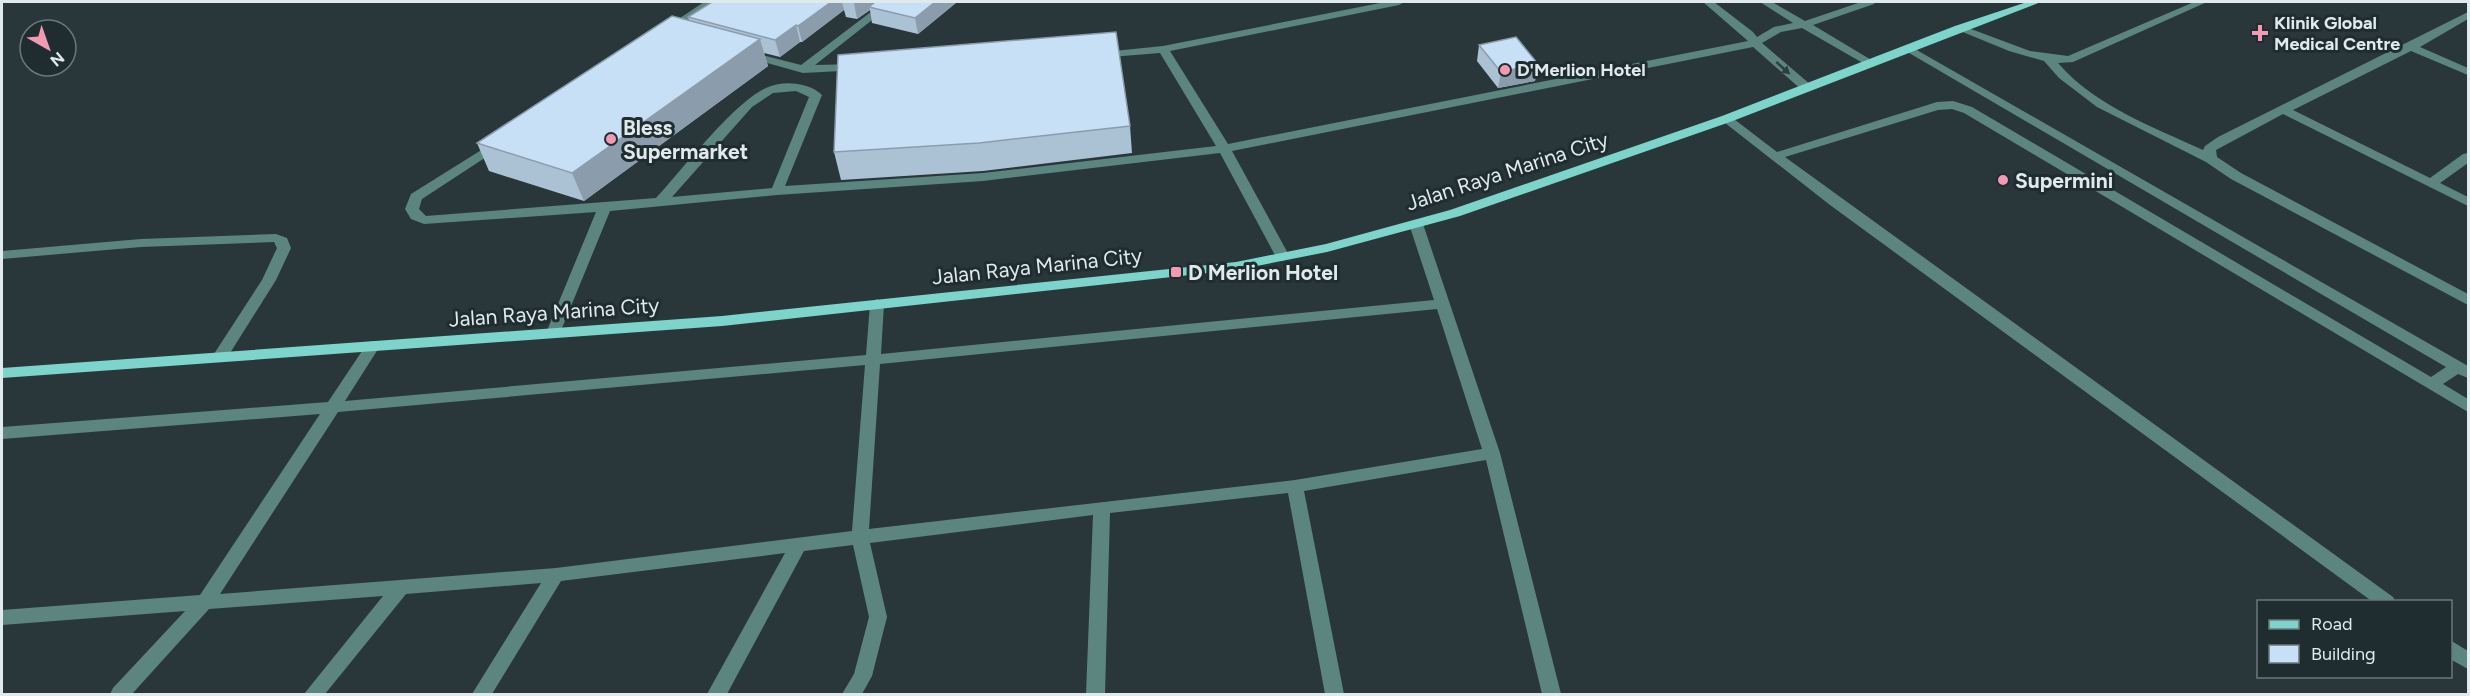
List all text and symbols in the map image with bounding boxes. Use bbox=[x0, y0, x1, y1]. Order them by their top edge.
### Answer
place label: Klinik Global Medical Centre bbox=[2274, 12, 2400, 55]
north arrow bbox=[18, 18, 78, 78]
marker: Klinik Global Medical Centre bbox=[2251, 24, 2269, 42]
text: N bbox=[46, 48, 68, 70]
place label: D'Merlion Hotel bbox=[1517, 59, 1646, 81]
one-way arrow bbox=[1776, 61, 1791, 75]
marker: D'Merlion Hotel bbox=[1498, 63, 1512, 77]
place label: Bless Supermarket bbox=[623, 115, 748, 164]
street label: Jalan Raya Marina City bbox=[1403, 126, 1611, 216]
marker: Bless Supermarket bbox=[604, 132, 618, 146]
place label: Supermini bbox=[2015, 168, 2113, 193]
marker: Supermini bbox=[1996, 173, 2010, 187]
street label: Jalan Raya Marina City bbox=[931, 243, 1143, 289]
place label: D Merlion Hotel bbox=[1188, 260, 1338, 285]
marker: D Merlion Hotel bbox=[1169, 265, 1183, 279]
street label: Jalan Raya Marina City bbox=[448, 292, 660, 332]
legend bbox=[2257, 600, 2452, 678]
text: Road bbox=[2311, 613, 2352, 635]
text: Building bbox=[2311, 643, 2376, 665]

